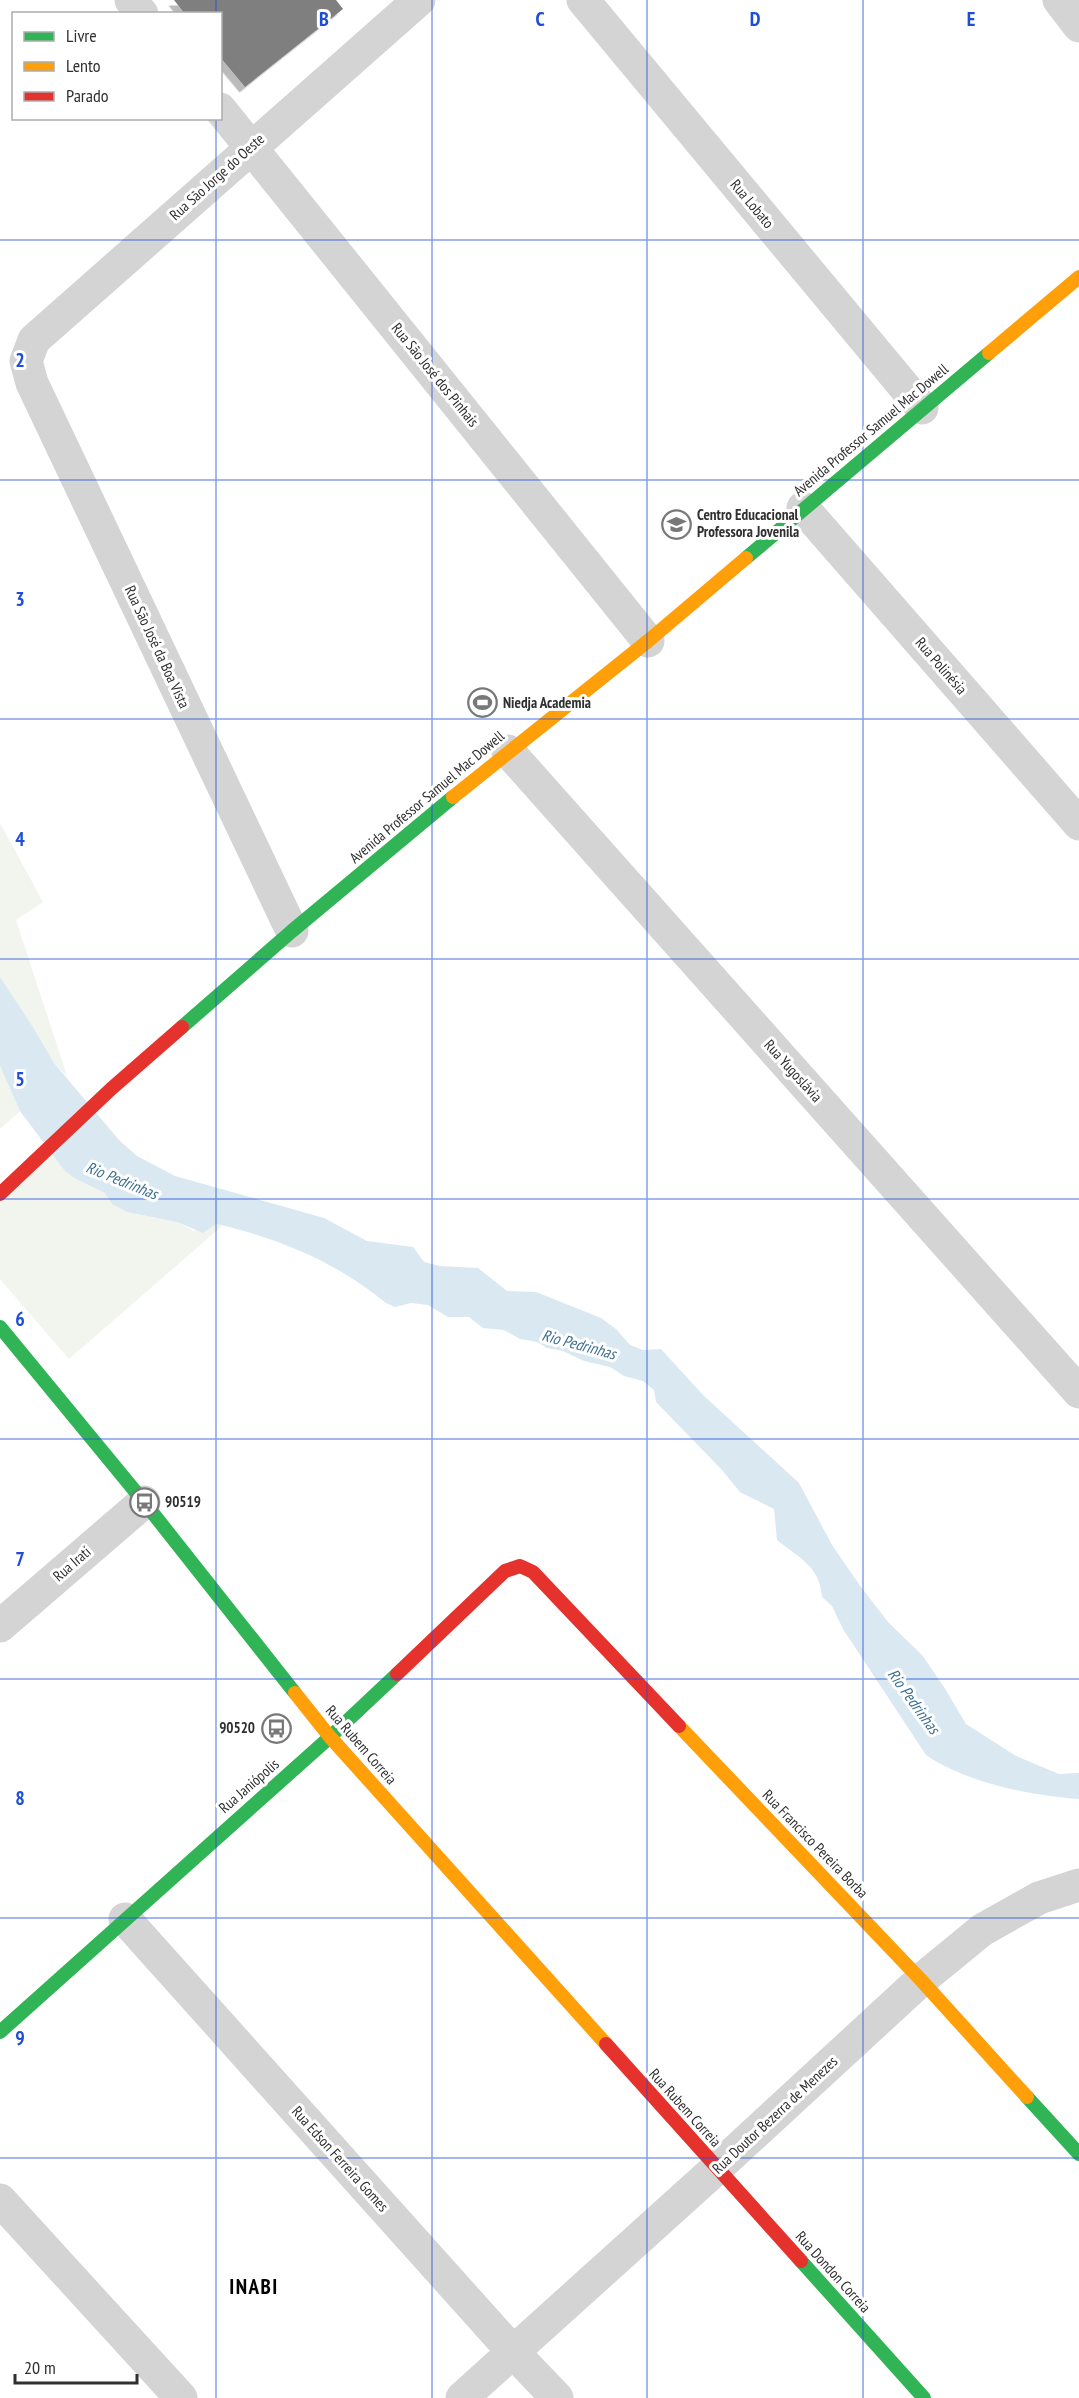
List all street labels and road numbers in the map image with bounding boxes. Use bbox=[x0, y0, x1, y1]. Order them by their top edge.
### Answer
street label: Rua São Jorge do Oeste bbox=[165, 129, 268, 224]
street label: Rua Lobato bbox=[726, 175, 778, 232]
street label: Rua São José dos Pinhais bbox=[388, 319, 483, 431]
street label: Avenida Professor Samuel Mac Dowell bbox=[789, 359, 952, 500]
street label: Rua São José da Boa Vista bbox=[121, 583, 194, 711]
street label: Rua Polinésia bbox=[911, 633, 971, 698]
street label: Avenida Professor Samuel Mac Dowell bbox=[345, 726, 508, 867]
street label: Rua Yugoslávia bbox=[760, 1035, 826, 1106]
street label: Rua Irati bbox=[49, 1542, 94, 1585]
street label: Rua Rubem Correia bbox=[322, 1701, 401, 1788]
street label: Rua Janiópolis bbox=[215, 1754, 283, 1817]
street label: Rua Francisco Pereira Borba bbox=[759, 1785, 872, 1902]
street label: Rua Doutor Bezerra de Menezes bbox=[708, 2052, 841, 2178]
street label: Rua Rubem Correia bbox=[645, 2065, 726, 2151]
street label: Rua Edson Ferreira Gomes bbox=[288, 2102, 393, 2215]
street label: Rua Dondon Correia bbox=[792, 2227, 875, 2316]

